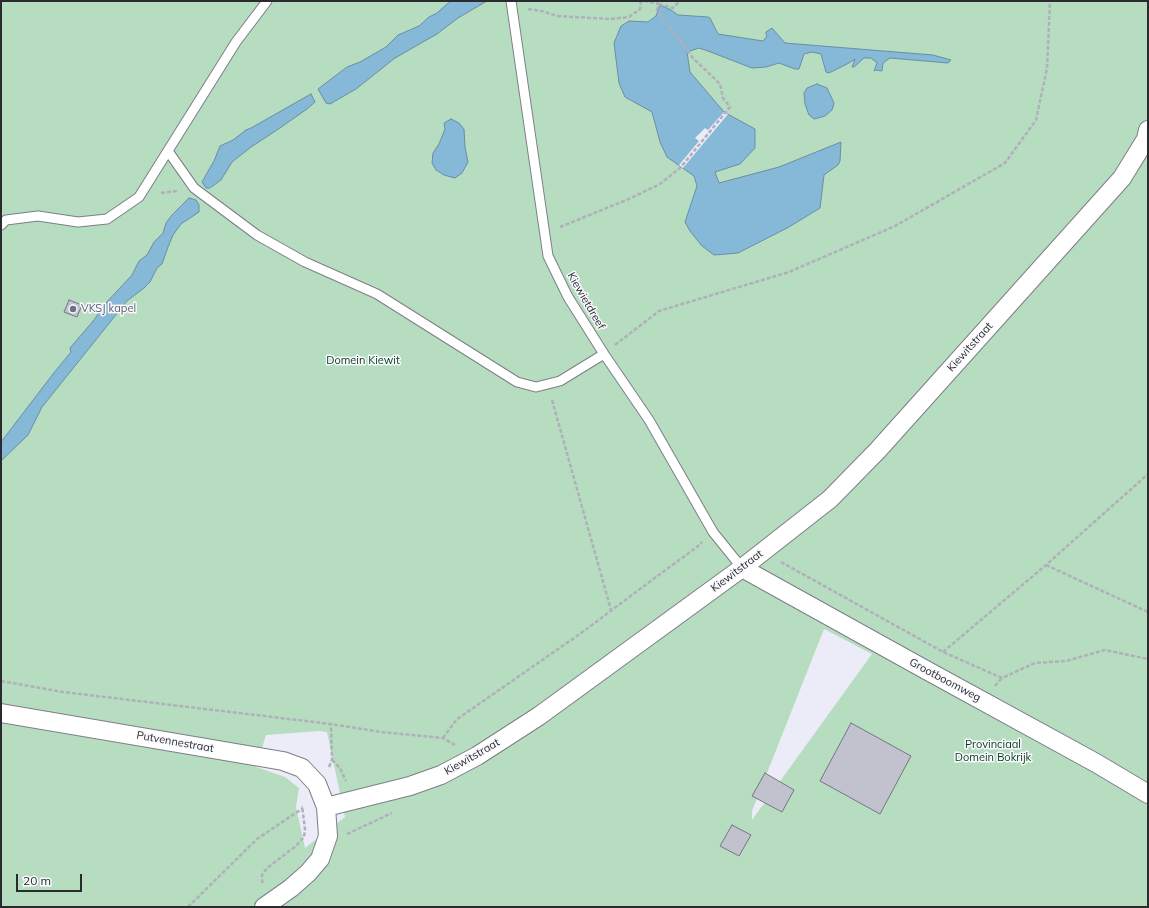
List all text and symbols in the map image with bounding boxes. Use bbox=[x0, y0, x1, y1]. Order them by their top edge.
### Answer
street label: Kiewietdreef bbox=[564, 270, 608, 332]
place label: VKSJ kapel bbox=[81, 302, 136, 316]
marker: VKSJ kapel bbox=[68, 304, 78, 314]
street label: Kiewitstraat bbox=[944, 320, 996, 374]
park label: Domein Kiewit bbox=[326, 354, 400, 368]
street label: Kiewitstraat bbox=[708, 547, 766, 595]
street label: Grootboomweg bbox=[907, 656, 983, 704]
street label: Putvennestraat bbox=[135, 729, 215, 755]
street label: Kiewitstraat bbox=[442, 736, 502, 778]
park label: Provinciaal Domein Bokrijk bbox=[955, 738, 1031, 764]
scale bar bbox=[18, 866, 84, 892]
text: 20 m bbox=[23, 873, 51, 888]

